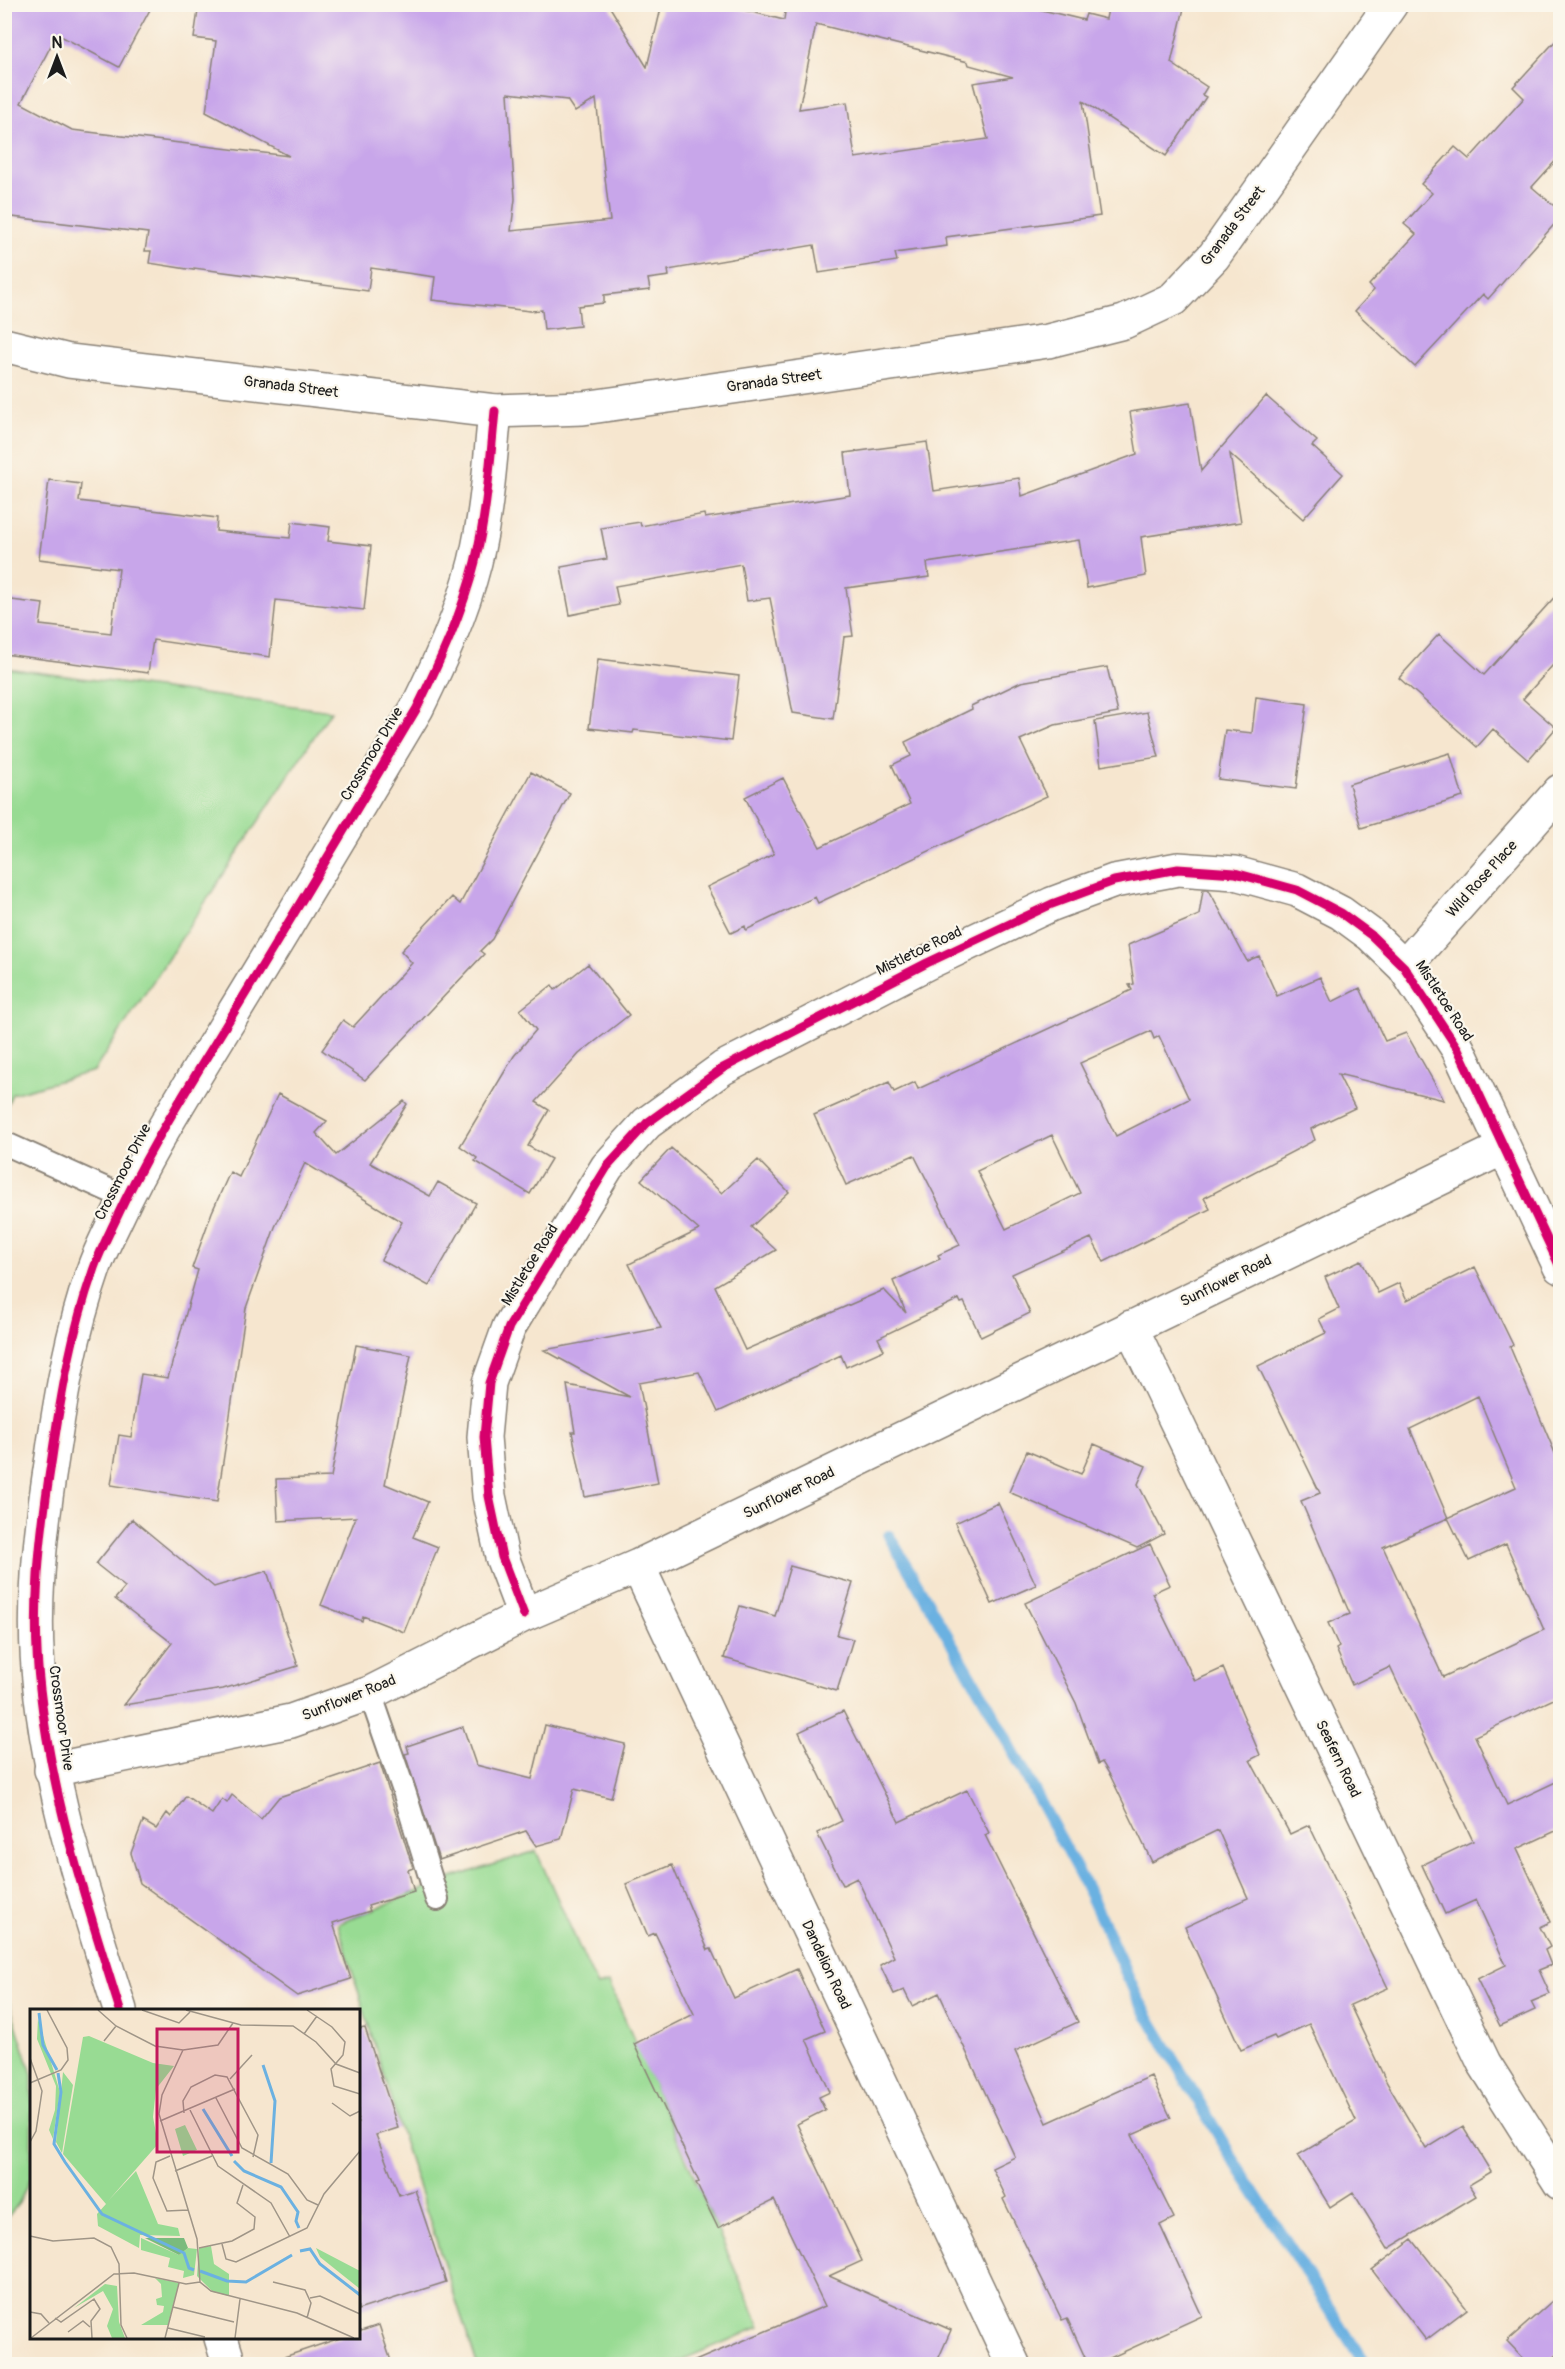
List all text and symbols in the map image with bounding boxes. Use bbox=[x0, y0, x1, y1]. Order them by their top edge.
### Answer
north arrow bbox=[27, 27, 87, 87]
text: N bbox=[52, 33, 63, 53]
street label: Granada Street bbox=[1197, 181, 1270, 270]
street label: Granada Street bbox=[725, 365, 824, 397]
street label: Granada Street bbox=[242, 372, 341, 402]
street label: Crossmoor Drive bbox=[337, 703, 408, 804]
street label: Wild Rose Place bbox=[1442, 836, 1522, 922]
street label: Mistletoe Road bbox=[873, 922, 965, 980]
street label: Mistletoe Road bbox=[1411, 957, 1477, 1045]
street label: Crossmoor Drive bbox=[91, 1120, 156, 1223]
street label: Mistletoe Road bbox=[497, 1221, 563, 1309]
street label: Sunflower Road bbox=[1177, 1251, 1275, 1311]
street label: Sunflower Road bbox=[740, 1463, 838, 1523]
street label: Crossmoor Drive bbox=[44, 1664, 78, 1772]
street label: Sunflower Road bbox=[299, 1671, 399, 1725]
street label: Seafern Road bbox=[1311, 1717, 1365, 1801]
street label: Dandelion Road bbox=[797, 1917, 855, 2013]
inset map bbox=[30, 2009, 360, 2339]

